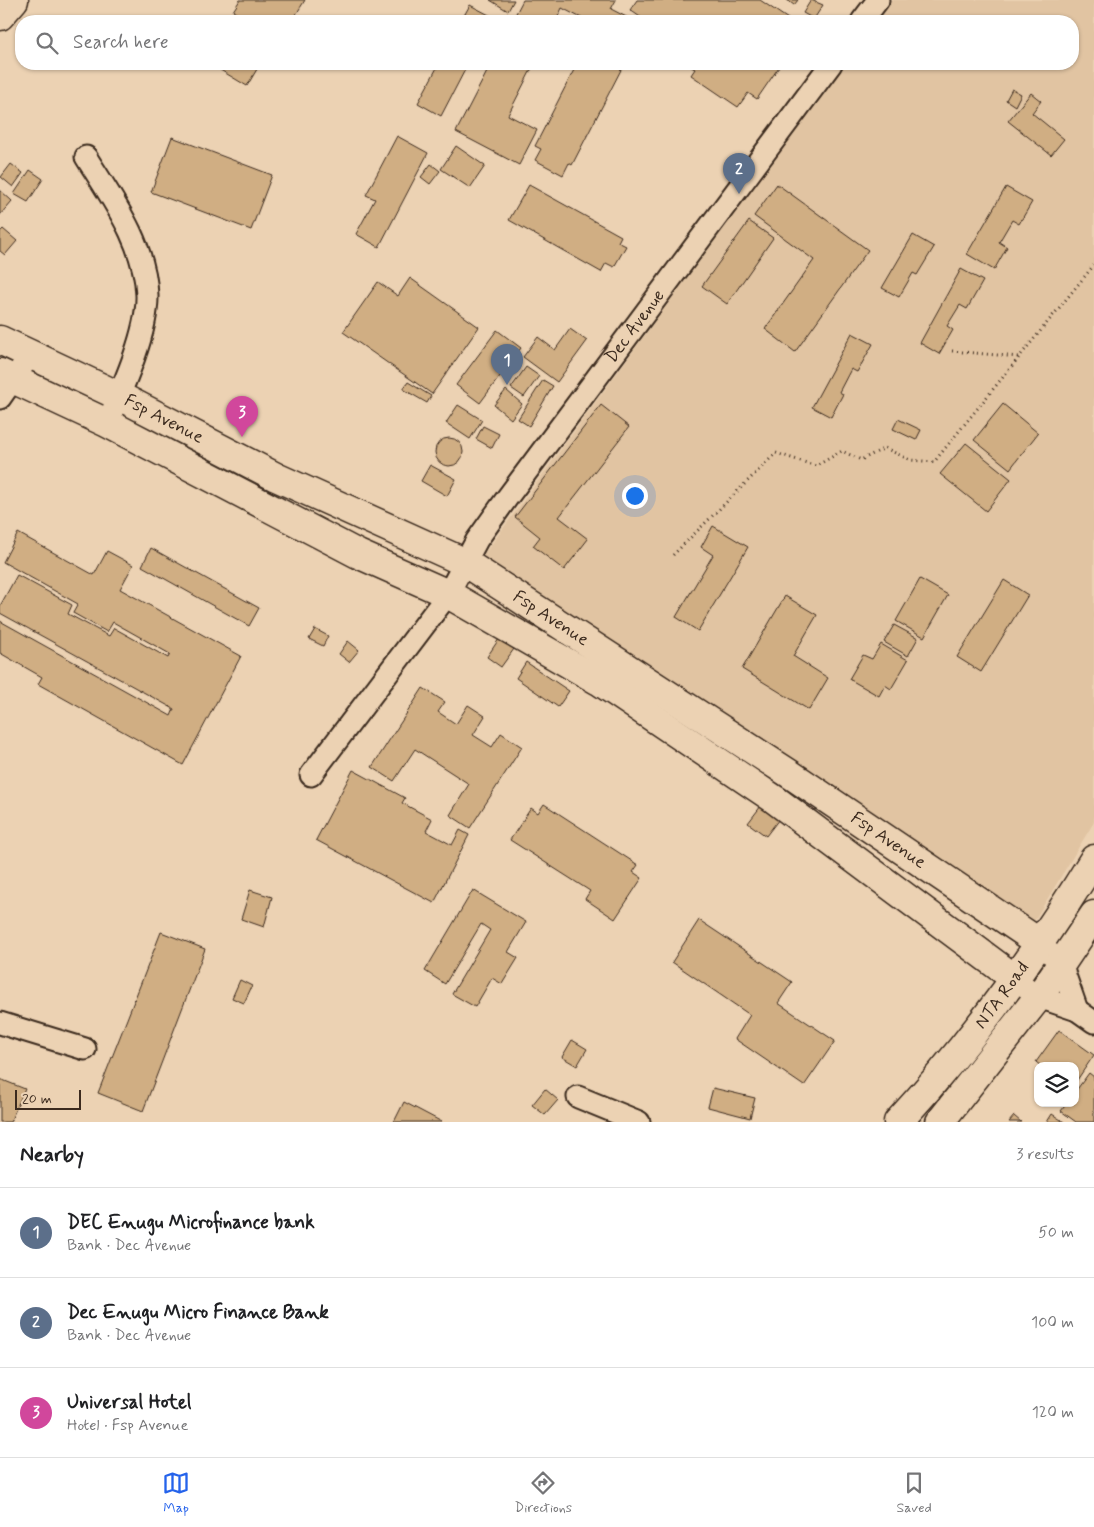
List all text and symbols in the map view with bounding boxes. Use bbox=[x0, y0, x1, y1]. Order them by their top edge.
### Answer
search box bbox=[15, 15, 1079, 70]
icon: search bbox=[33, 29, 61, 57]
text: Search here bbox=[73, 30, 169, 55]
pin: 2 bbox=[723, 153, 755, 194]
street label: Dec Avenue bbox=[600, 285, 670, 368]
pin: 1 bbox=[491, 344, 523, 385]
street label: Fsp Avenue bbox=[120, 389, 208, 450]
pin: 3 bbox=[226, 396, 258, 437]
your location bbox=[622, 483, 648, 509]
street label: Fsp Avenue bbox=[508, 585, 593, 652]
street label: Fsp Avenue bbox=[846, 806, 931, 875]
street label: NTA Road bbox=[969, 957, 1035, 1034]
map controls bbox=[1034, 1062, 1079, 1107]
button: layers bbox=[1034, 1062, 1079, 1107]
scale bar bbox=[15, 1087, 81, 1110]
text: 20 m bbox=[22, 1090, 52, 1108]
text: Nearby bbox=[20, 1141, 84, 1169]
text: 3 results bbox=[1016, 1144, 1074, 1165]
text: DEC Enugu Microfinance bank bbox=[67, 1210, 315, 1235]
text: 1 bbox=[32, 1222, 40, 1243]
text: 50 m bbox=[1038, 1222, 1074, 1243]
text: Bank · Dec Avenue bbox=[67, 1235, 191, 1256]
text: Dec Enugu Micro Finance Bank bbox=[67, 1300, 329, 1325]
text: 2 bbox=[32, 1312, 40, 1333]
text: 100 m bbox=[1031, 1312, 1074, 1333]
text: Bank · Dec Avenue bbox=[67, 1325, 191, 1346]
text: Universal Hotel bbox=[67, 1390, 192, 1415]
text: 3 bbox=[32, 1402, 40, 1423]
text: 120 m bbox=[1032, 1402, 1074, 1423]
text: Hotel · Fsp Avenue bbox=[67, 1415, 188, 1436]
tab: Map bbox=[162, 1469, 190, 1517]
tab: Directions bbox=[515, 1469, 572, 1517]
tab: Saved bbox=[896, 1469, 932, 1517]

